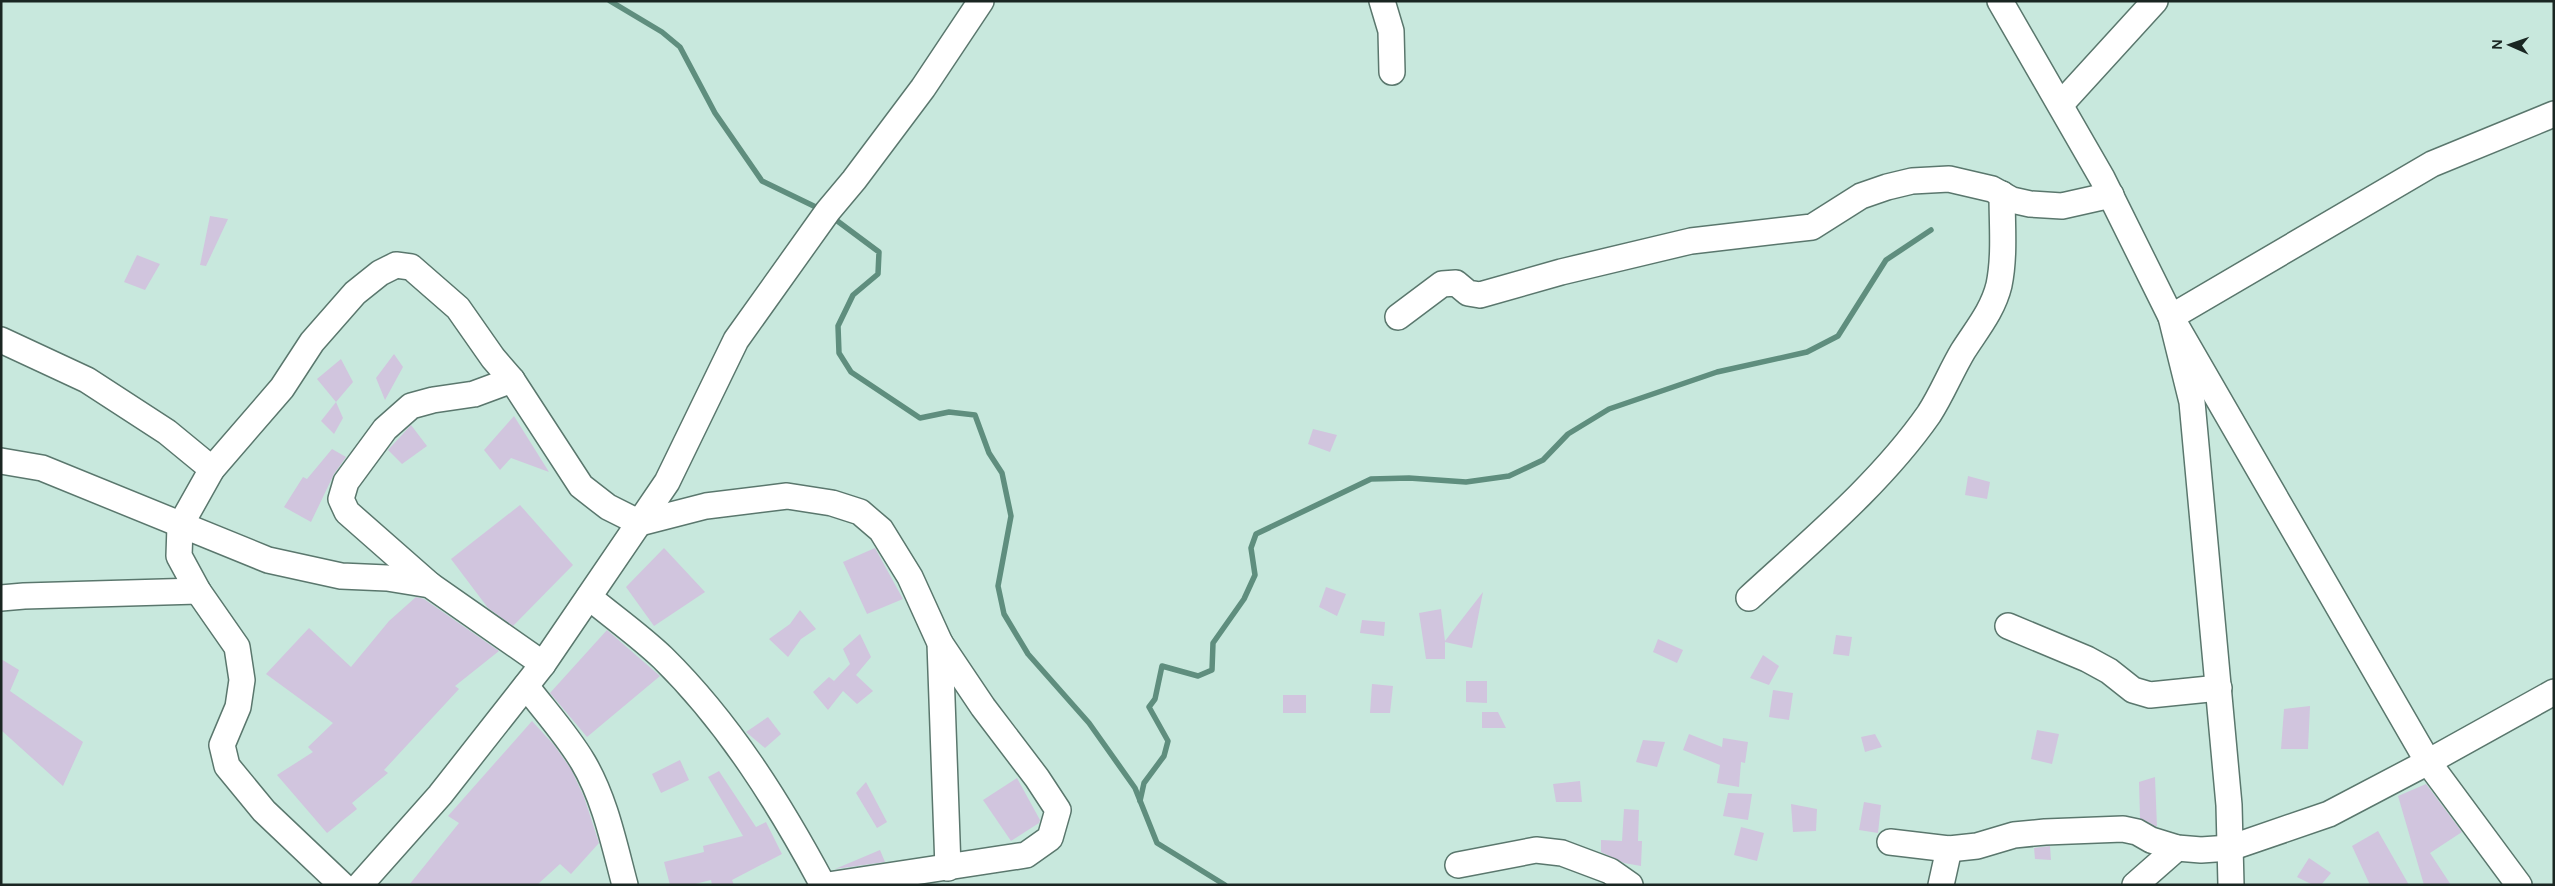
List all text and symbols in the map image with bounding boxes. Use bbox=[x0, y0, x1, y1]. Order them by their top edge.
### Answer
north arrow bbox=[2485, 20, 2535, 70]
text: N bbox=[2488, 39, 2506, 50]

